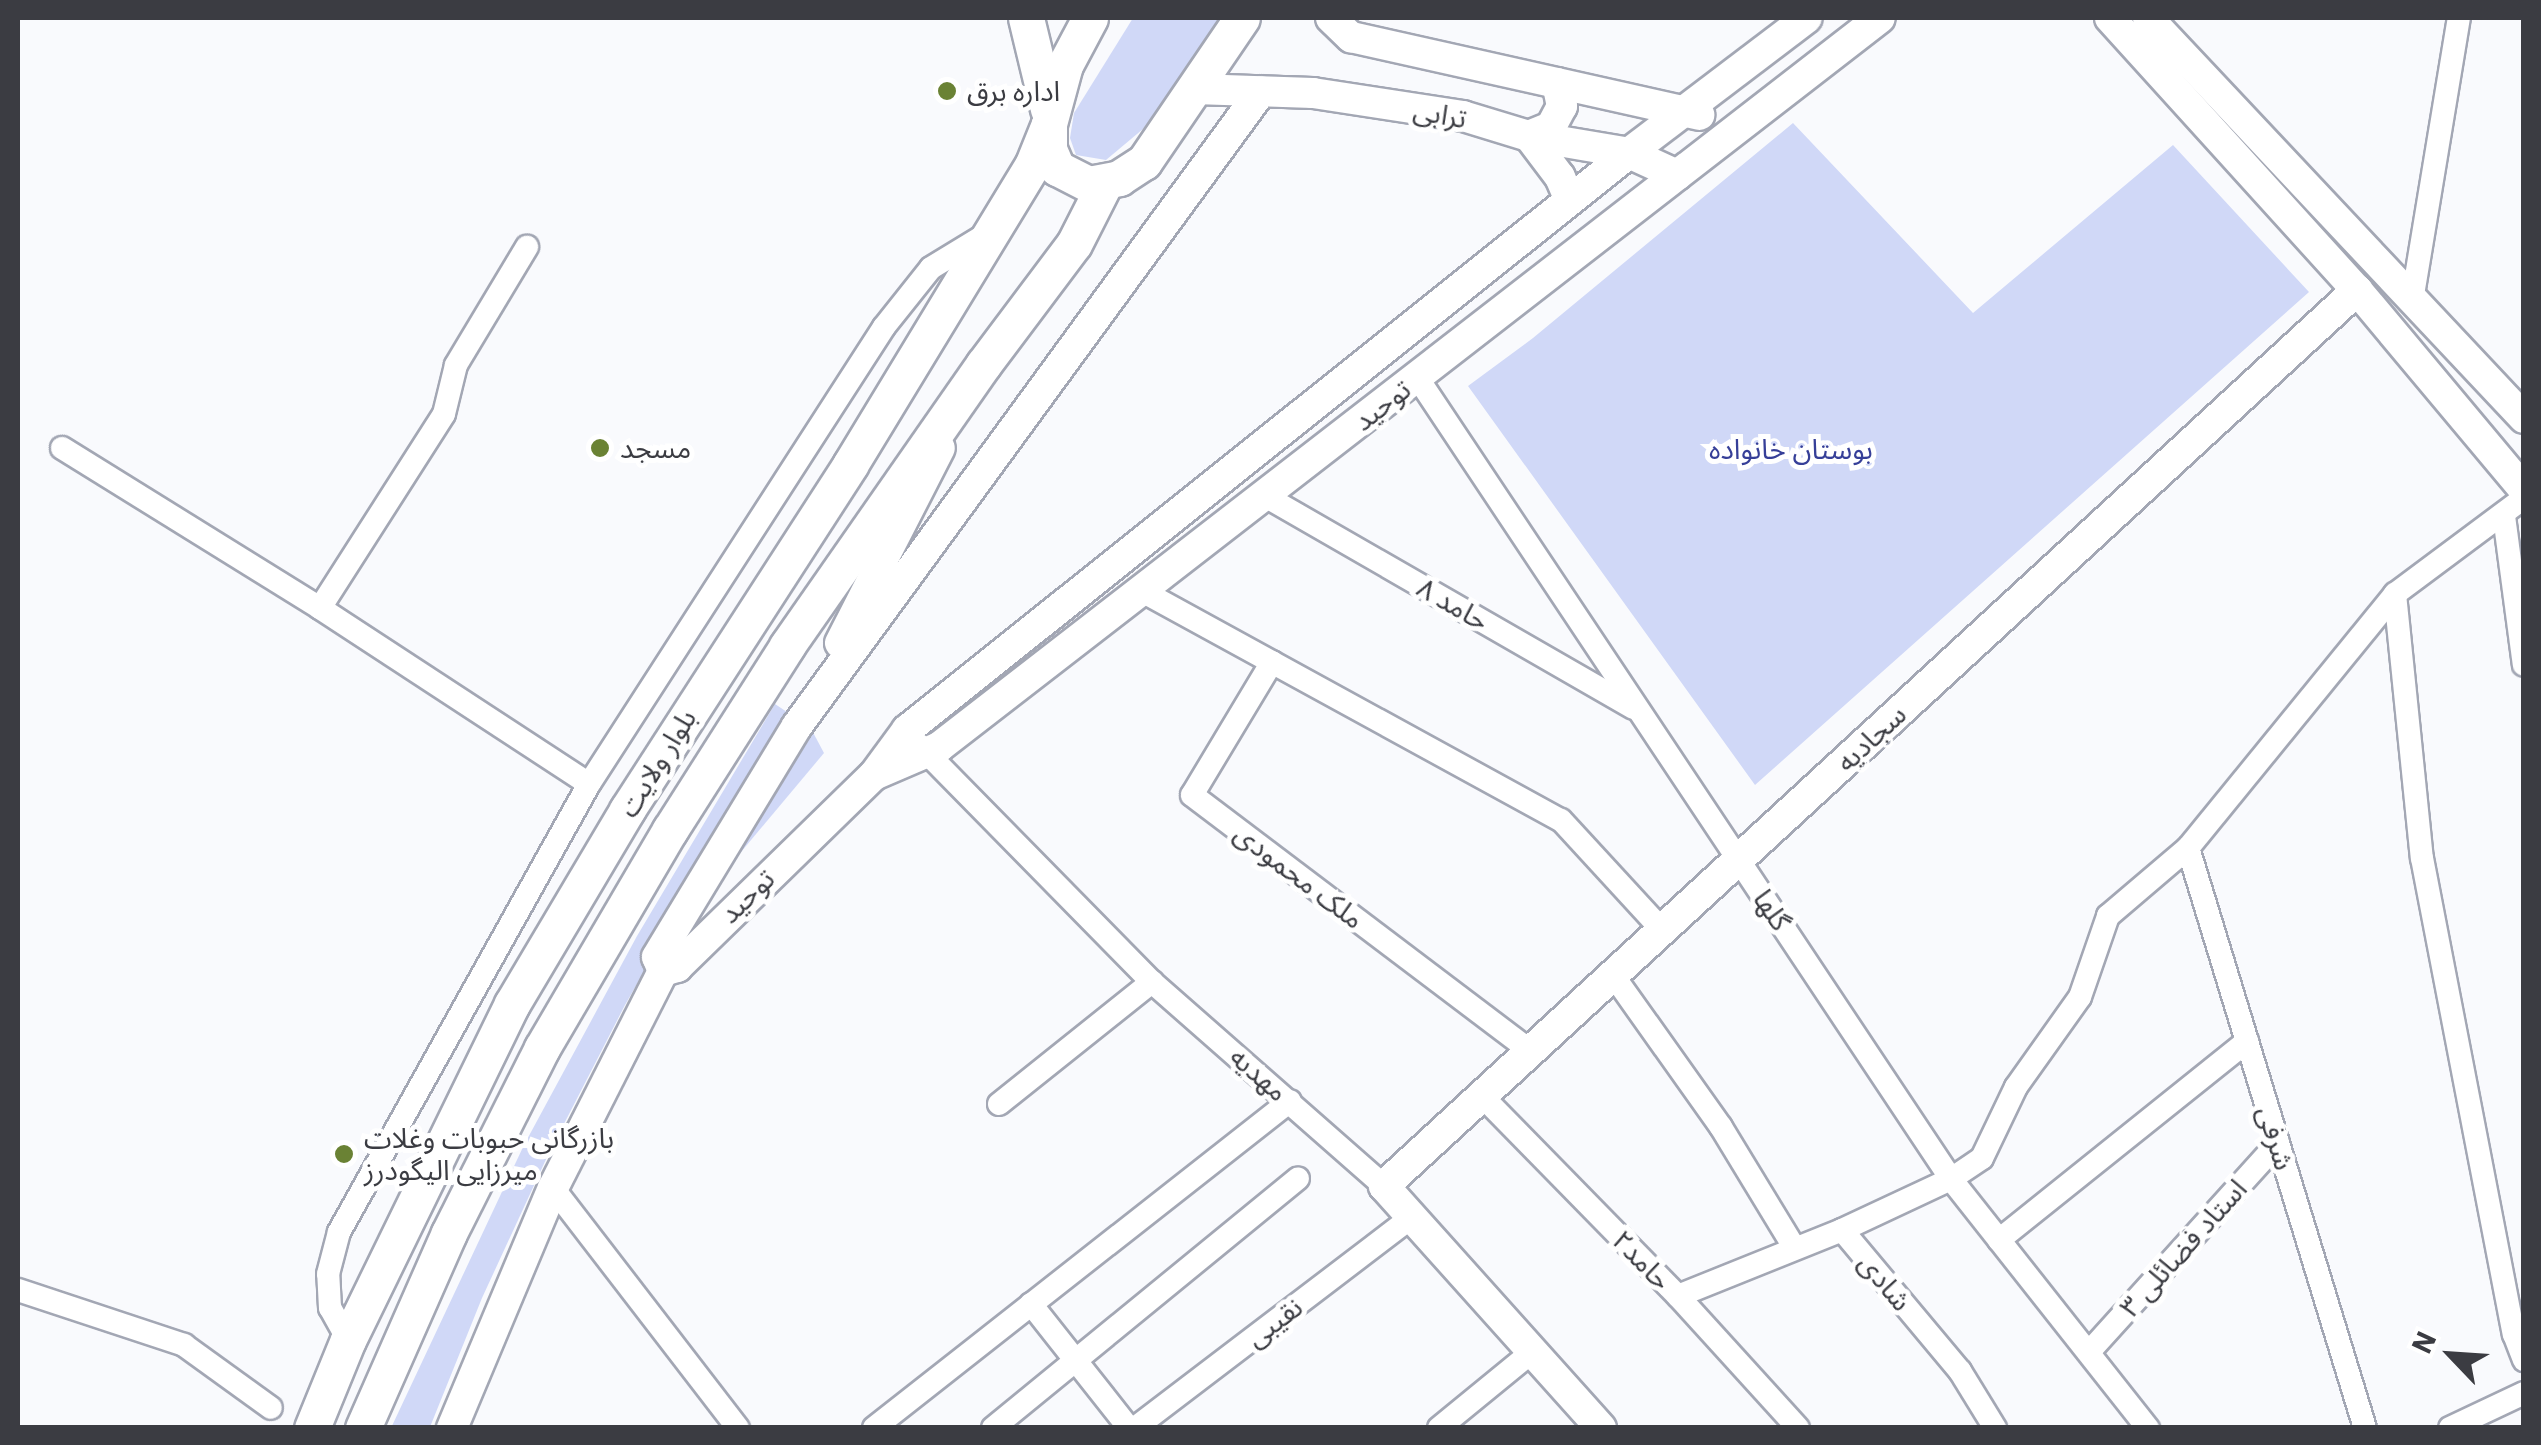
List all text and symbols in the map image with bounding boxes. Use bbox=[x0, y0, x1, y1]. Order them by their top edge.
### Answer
place label: اداره برق bbox=[967, 74, 1060, 108]
marker: اداره برق bbox=[936, 80, 958, 102]
street label: ترابی bbox=[1411, 93, 1469, 135]
street label: توحید bbox=[1347, 372, 1417, 438]
place label: مسجد bbox=[620, 431, 691, 465]
park label: بوستان خانواده bbox=[1709, 432, 1873, 466]
marker: مسجد bbox=[589, 437, 611, 459]
street label: حامد ۸ bbox=[1411, 570, 1495, 638]
street label: سجادیه bbox=[1829, 697, 1913, 779]
street label: بلوار ولایت bbox=[611, 703, 703, 823]
street label: ملک محمودی bbox=[1228, 816, 1370, 936]
street label: توحید bbox=[713, 862, 781, 930]
street label: گلها bbox=[1746, 883, 1798, 937]
street label: مهدیه bbox=[1223, 1040, 1295, 1108]
street label: شرفی bbox=[2250, 1102, 2302, 1174]
place label: بازرگانی حبوبات وغلات میرزایی الیگودرز bbox=[364, 1121, 614, 1187]
marker: بازرگانی حبوبات وغلات میرزایی الیگودرز bbox=[333, 1143, 355, 1165]
street label: استاد فضائلی ۳ bbox=[2112, 1172, 2254, 1324]
street label: حامد۲ bbox=[1606, 1223, 1678, 1297]
street label: شادی bbox=[1851, 1246, 1919, 1318]
street label: نقیبی bbox=[1239, 1290, 1309, 1354]
north arrow bbox=[2401, 1305, 2501, 1405]
text: N bbox=[2402, 1325, 2444, 1359]

